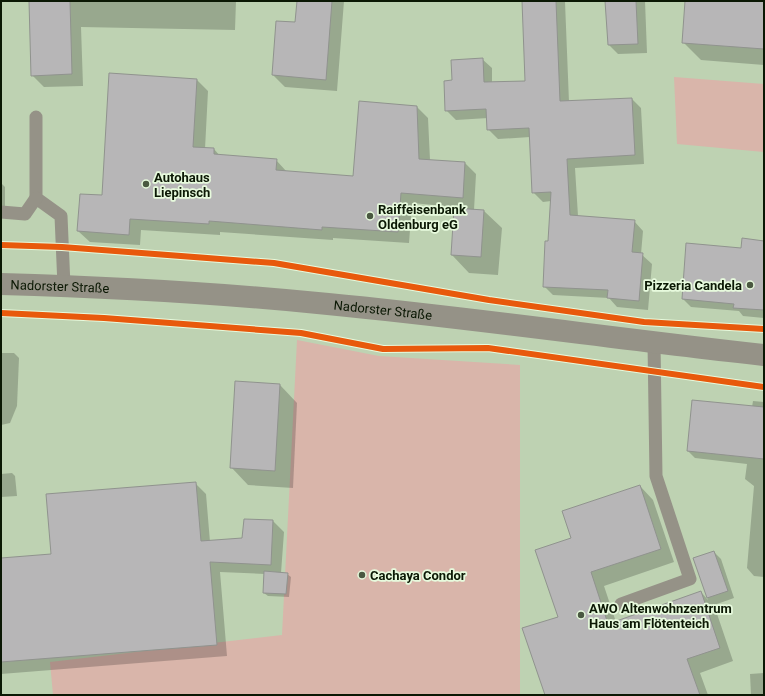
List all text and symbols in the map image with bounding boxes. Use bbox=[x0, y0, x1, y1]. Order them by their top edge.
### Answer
place label: Autohaus Liepinsch bbox=[154, 170, 210, 200]
marker: Autohaus Liepinsch bbox=[141, 179, 151, 189]
place label: Raiffeisenbank Oldenburg eG bbox=[378, 202, 467, 232]
marker: Raiffeisenbank Oldenburg eG bbox=[365, 211, 375, 221]
street label: Nadorster Straße bbox=[10, 277, 110, 296]
place label: Pizzeria Candela bbox=[644, 278, 742, 293]
marker: Pizzeria Candela bbox=[745, 280, 755, 290]
street label: Nadorster Straße bbox=[333, 297, 433, 323]
place label: Cachaya Condor bbox=[370, 568, 466, 583]
marker: Cachaya Condor bbox=[357, 570, 367, 580]
place label: AWO Altenwohnzentrum Haus am Flötenteich bbox=[589, 601, 732, 631]
marker: AWO Altenwohnzentrum Haus am Flötenteich bbox=[576, 610, 586, 620]

